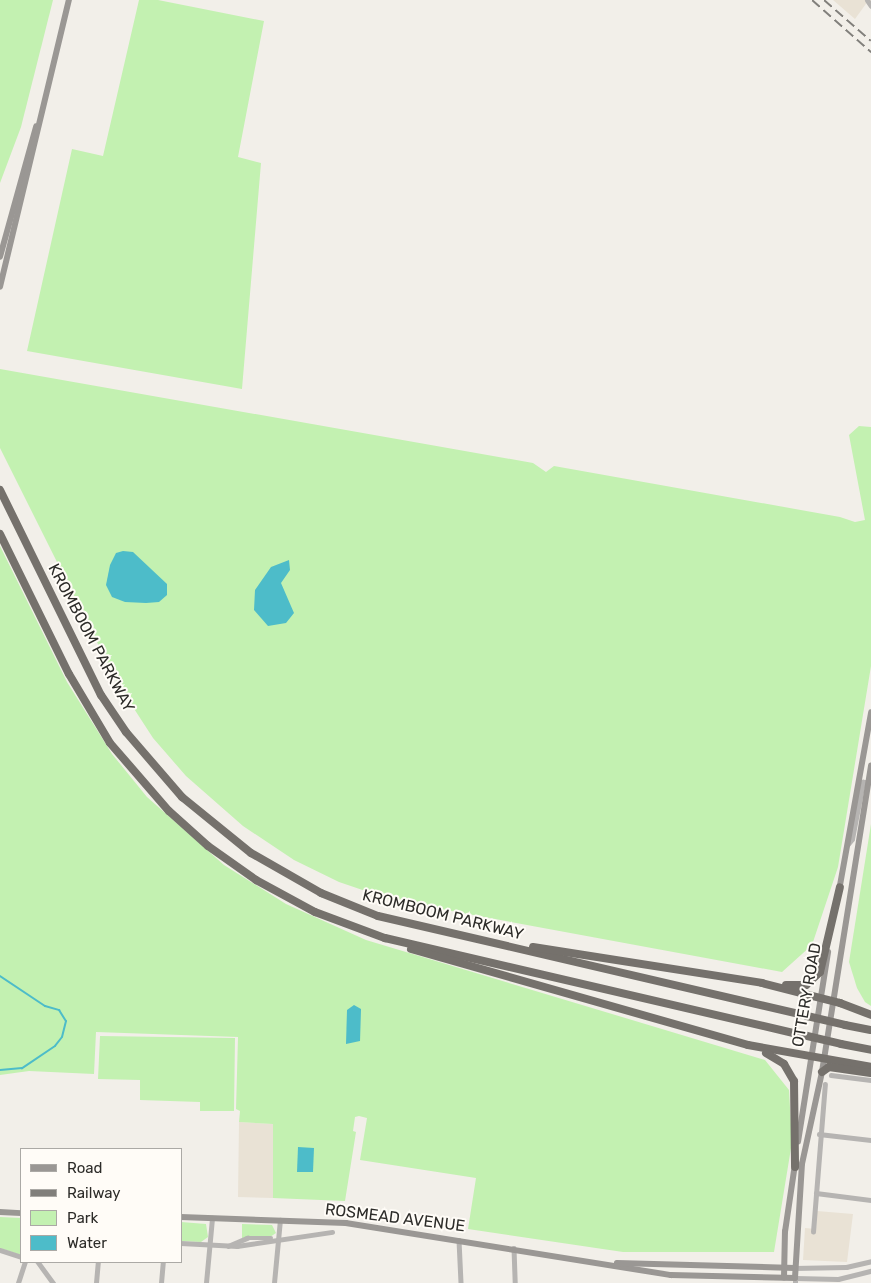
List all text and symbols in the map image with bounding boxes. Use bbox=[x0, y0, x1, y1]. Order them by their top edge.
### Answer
street label: KROMBOOM PARKWAY bbox=[44, 560, 138, 716]
street label: KROMBOOM PARKWAY bbox=[360, 886, 526, 944]
street label: OTTERY ROAD bbox=[788, 941, 826, 1049]
legend bbox=[20, 1148, 182, 1263]
text: Road bbox=[67, 1159, 103, 1177]
text: Railway bbox=[67, 1184, 121, 1202]
street label: ROSMEAD AVENUE bbox=[324, 1200, 466, 1236]
text: Park bbox=[67, 1209, 98, 1227]
text: Water bbox=[67, 1234, 107, 1252]

